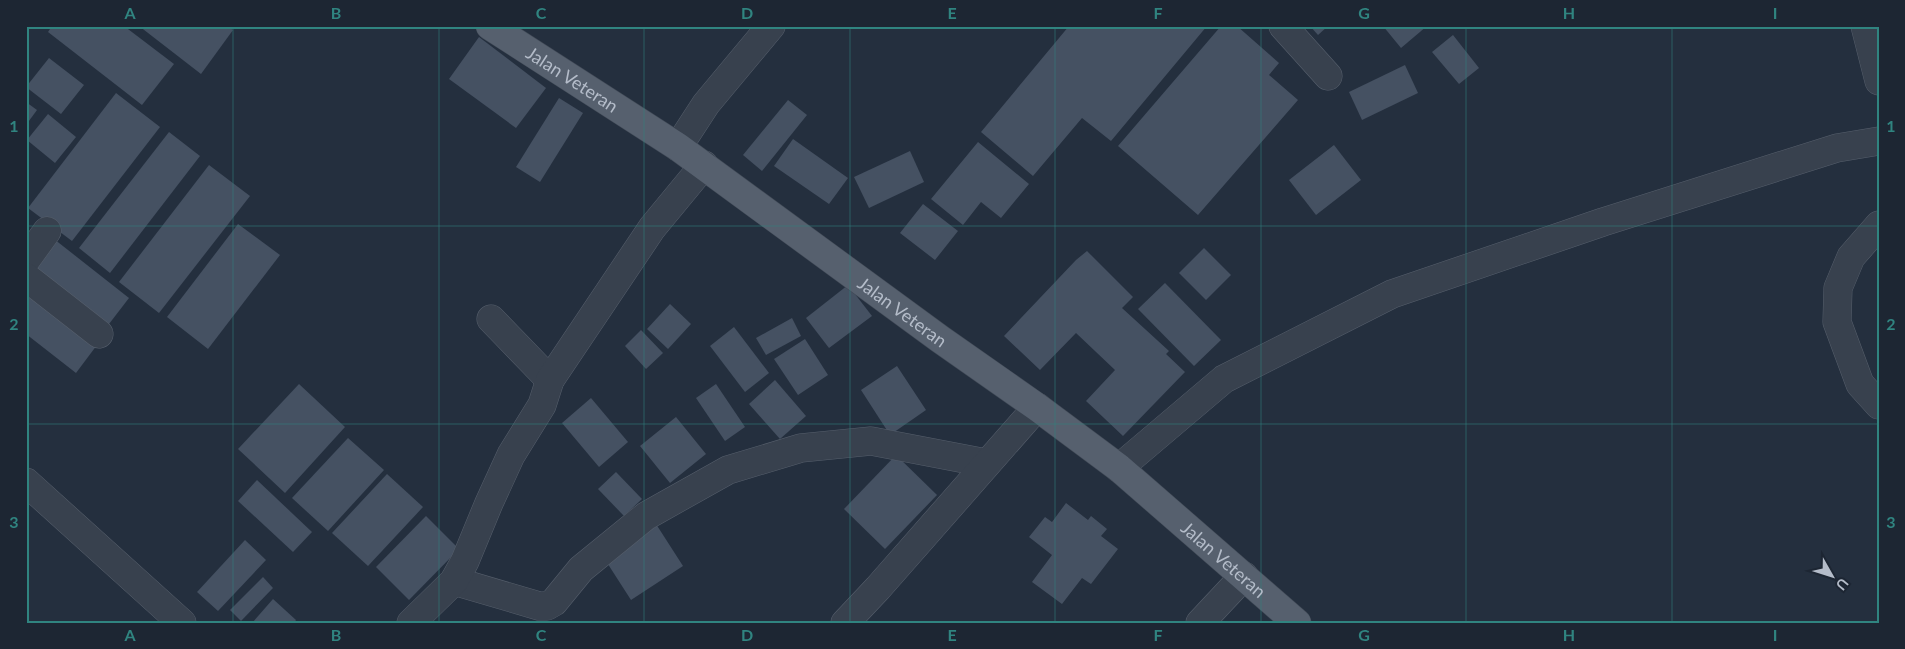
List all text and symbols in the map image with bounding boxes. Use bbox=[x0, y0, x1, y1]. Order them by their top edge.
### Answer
text: A bbox=[123, 3, 136, 22]
text: B bbox=[331, 3, 341, 22]
text: C bbox=[536, 3, 547, 22]
text: D bbox=[741, 3, 753, 22]
text: E bbox=[947, 3, 957, 22]
text: F bbox=[1153, 3, 1163, 22]
text: G bbox=[1358, 3, 1370, 22]
text: H bbox=[1563, 3, 1575, 22]
text: I bbox=[1773, 3, 1777, 22]
street label: Jalan Veteran bbox=[522, 41, 623, 117]
text: 1 bbox=[9, 116, 19, 135]
text: 1 bbox=[1886, 116, 1896, 135]
street label: Jalan Veteran bbox=[854, 272, 951, 352]
text: 2 bbox=[9, 314, 19, 333]
text: 2 bbox=[1886, 314, 1896, 333]
text: 3 bbox=[9, 512, 19, 531]
text: 3 bbox=[1886, 512, 1896, 531]
street label: Jalan Veteran bbox=[1177, 516, 1271, 602]
north arrow bbox=[1808, 552, 1858, 602]
text: U bbox=[1833, 575, 1852, 594]
text: A bbox=[123, 625, 136, 644]
text: B bbox=[331, 625, 341, 644]
text: C bbox=[536, 625, 547, 644]
text: D bbox=[741, 625, 753, 644]
text: E bbox=[947, 625, 957, 644]
text: F bbox=[1153, 625, 1163, 644]
text: G bbox=[1358, 625, 1370, 644]
text: H bbox=[1563, 625, 1575, 644]
text: I bbox=[1773, 625, 1777, 644]

